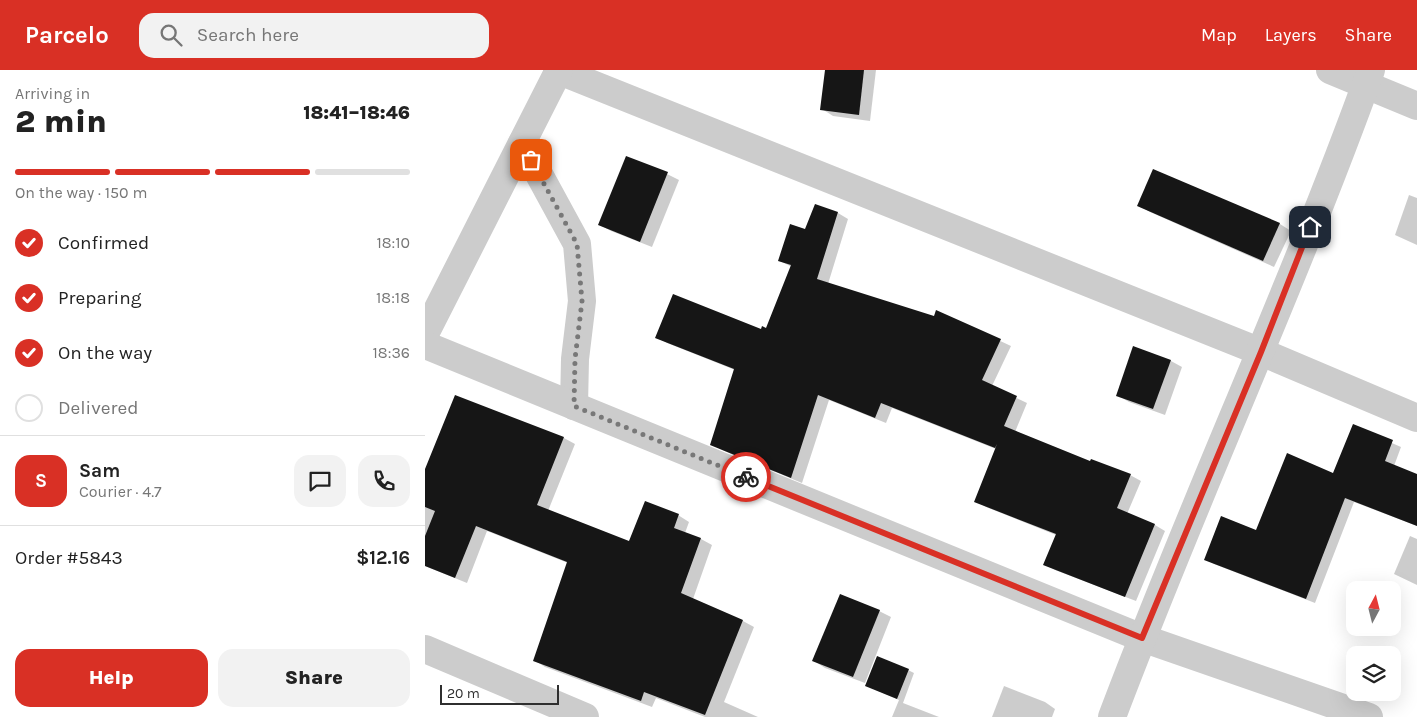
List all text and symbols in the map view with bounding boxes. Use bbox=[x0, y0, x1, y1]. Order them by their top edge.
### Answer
search box bbox=[139, 13, 489, 58]
text: Parcelo bbox=[25, 21, 109, 49]
icon: search bbox=[157, 21, 185, 49]
text: Search here bbox=[197, 24, 299, 46]
text: Map bbox=[1201, 24, 1237, 46]
text: Layers bbox=[1265, 24, 1317, 46]
text: Share bbox=[1345, 24, 1392, 46]
text: Arriving in bbox=[15, 84, 90, 103]
text: 18:41–18:46 bbox=[303, 102, 410, 124]
text: 2 min bbox=[15, 103, 107, 140]
pin bbox=[510, 139, 552, 181]
icon: bag bbox=[517, 146, 545, 174]
text: On the way · 150 m bbox=[15, 183, 147, 202]
pin bbox=[1289, 206, 1331, 248]
icon: home bbox=[1296, 213, 1324, 241]
icon: check bbox=[15, 229, 43, 257]
text: Confirmed bbox=[58, 232, 149, 254]
text: 18:10 bbox=[376, 233, 410, 252]
icon: check bbox=[15, 284, 43, 312]
text: Preparing bbox=[58, 287, 141, 309]
text: 18:18 bbox=[376, 288, 410, 307]
icon: check bbox=[15, 339, 43, 367]
text: On the way bbox=[58, 342, 152, 364]
text: 18:36 bbox=[373, 343, 410, 362]
text: Delivered bbox=[58, 397, 138, 419]
courier bbox=[721, 452, 771, 502]
button: chat bbox=[294, 455, 346, 507]
button: phone bbox=[358, 455, 410, 507]
text: Sam bbox=[79, 460, 120, 482]
icon: bike bbox=[732, 463, 760, 491]
text: S bbox=[35, 470, 47, 492]
text: Courier · 4.7 bbox=[79, 482, 162, 501]
text: Order #5843 bbox=[15, 547, 123, 569]
text: $12.16 bbox=[356, 547, 410, 569]
north arrow bbox=[1346, 581, 1401, 636]
map controls bbox=[1346, 581, 1401, 701]
button: layers bbox=[1346, 646, 1401, 701]
button: Help bbox=[15, 649, 208, 707]
button: Share bbox=[218, 649, 410, 707]
scale bar bbox=[440, 682, 559, 705]
text: 20 m bbox=[447, 685, 480, 702]

